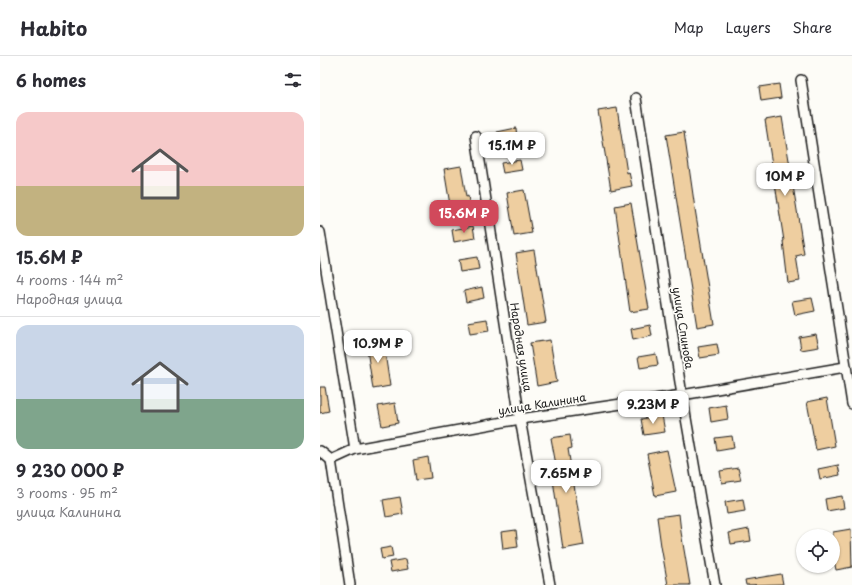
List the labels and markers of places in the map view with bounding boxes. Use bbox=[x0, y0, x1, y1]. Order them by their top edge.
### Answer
pin: 15.1M ₽ bbox=[475, 132, 549, 166]
pin: 10M ₽ bbox=[757, 163, 813, 197]
pin: 15.6M ₽ bbox=[427, 200, 501, 234]
pin: 10.9M ₽ bbox=[341, 330, 415, 364]
pin: 9.23M ₽ bbox=[616, 391, 690, 425]
pin: 7.65M ₽ bbox=[529, 460, 603, 494]

